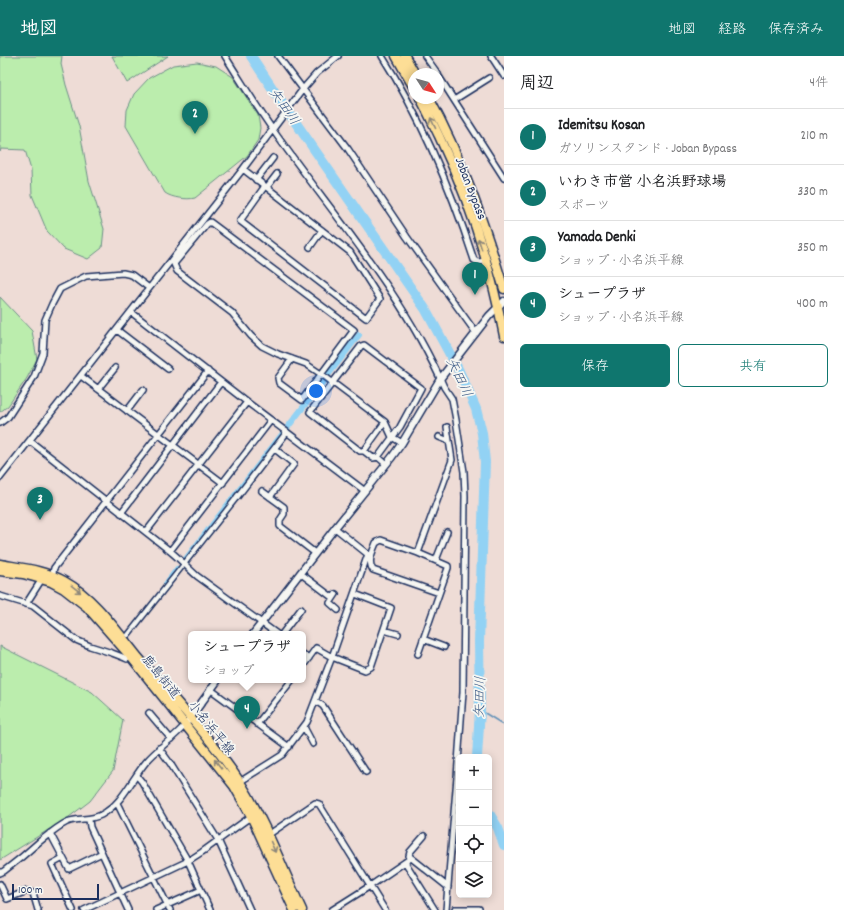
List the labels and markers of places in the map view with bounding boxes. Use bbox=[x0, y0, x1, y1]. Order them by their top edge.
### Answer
pin: 2 bbox=[182, 101, 208, 134]
pin: 1 bbox=[462, 262, 488, 295]
pin: 3 bbox=[27, 487, 53, 520]
pin: 4 bbox=[234, 696, 260, 729]

